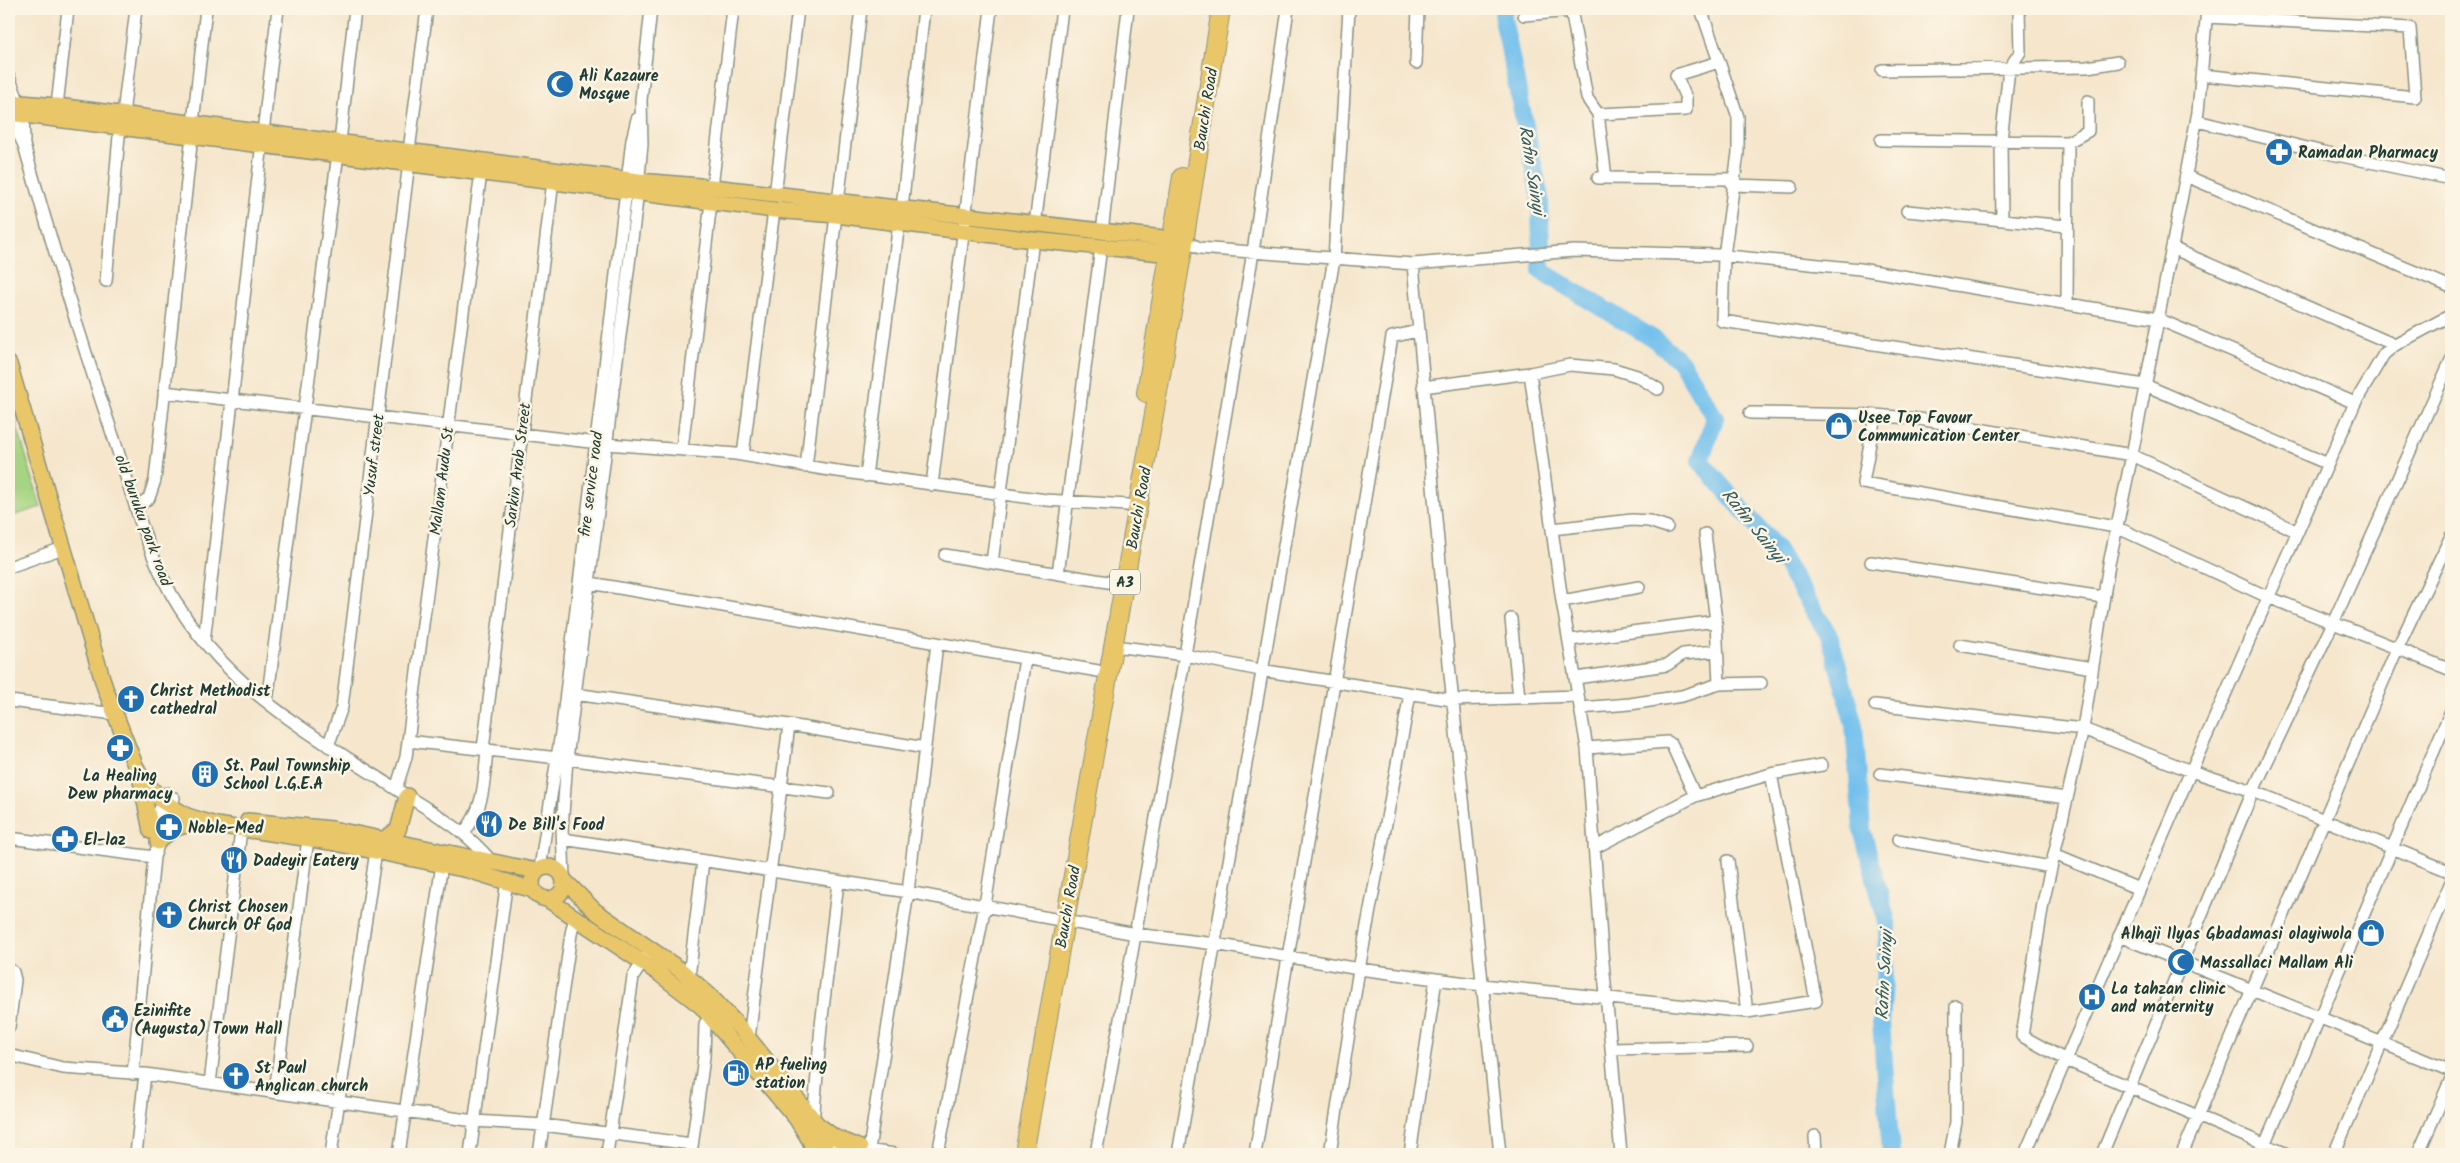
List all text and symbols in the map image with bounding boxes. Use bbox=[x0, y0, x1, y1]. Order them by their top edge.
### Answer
place label: Ali Kazaure Mosque bbox=[579, 64, 659, 107]
street label: Bauchi Road bbox=[1188, 65, 1226, 152]
mosque icon: Ali Kazaure Mosque bbox=[545, 69, 575, 99]
water label: Rafin Sainyi bbox=[1509, 124, 1552, 221]
pharmacy icon: Ramadan Pharmacy bbox=[2264, 137, 2294, 167]
place label: Ramadan Pharmacy bbox=[2298, 141, 2439, 166]
street label: Sarkin Arab Street bbox=[498, 401, 539, 529]
place label: Usee Top Favour Communication Center bbox=[1858, 406, 2020, 449]
shop icon: Usee Top Favour Communication Center bbox=[1824, 411, 1854, 441]
street label: Yusuf street bbox=[357, 412, 392, 498]
street label: Mallam Audu St bbox=[423, 425, 462, 537]
street label: fire service road bbox=[573, 429, 610, 538]
street label: old buruku park road bbox=[107, 451, 178, 591]
street label: Bauchi Road bbox=[1120, 464, 1159, 552]
water label: Rafin Sainyi bbox=[1713, 483, 1795, 574]
road number: A3 bbox=[1110, 570, 1140, 594]
place label: Christ Methodist cathedral bbox=[150, 679, 271, 722]
church icon: Christ Methodist cathedral bbox=[116, 684, 146, 714]
pharmacy icon: La Healing Dew pharmacy bbox=[105, 733, 135, 763]
place label: St. Paul Township School L.G.E.A bbox=[224, 754, 351, 797]
building icon: St. Paul Township School L.G.E.A bbox=[190, 759, 220, 789]
place label: La Healing Dew pharmacy bbox=[68, 764, 173, 807]
restaurant icon: De Bill's Food bbox=[474, 809, 504, 839]
pharmacy icon: Noble-Med bbox=[154, 812, 184, 842]
place label: De Bill's Food bbox=[508, 813, 605, 838]
place label: Noble-Med bbox=[188, 816, 264, 841]
pharmacy icon: El-laz bbox=[50, 824, 80, 854]
place label: El-laz bbox=[84, 828, 126, 853]
restaurant icon: Dadeyir Eatery bbox=[219, 845, 249, 875]
place label: Dadeyir Eatery bbox=[253, 849, 359, 874]
street label: Bauchi Road bbox=[1049, 863, 1088, 951]
place label: Christ Chosen Church Of God bbox=[188, 895, 292, 938]
church icon: Christ Chosen Church Of God bbox=[154, 900, 184, 930]
shop icon: Alhaji Ilyas Gbadamasi olayiwola bbox=[2356, 918, 2386, 948]
place label: Alhaji Ilyas Gbadamasi olayiwola bbox=[2121, 922, 2352, 947]
water label: Rafin Sainyi bbox=[1869, 926, 1903, 1021]
mosque icon: Massallaci Mallam Ali bbox=[2166, 947, 2196, 977]
place label: Massallaci Mallam Ali bbox=[2200, 951, 2354, 976]
place label: La tahzan clinic and maternity bbox=[2111, 977, 2226, 1020]
hospital icon: La tahzan clinic and maternity bbox=[2077, 982, 2107, 1012]
place label: Ezinifite (Augusta) Town Hall bbox=[134, 999, 283, 1042]
public building icon: Ezinifite (Augusta) Town Hall bbox=[100, 1004, 130, 1034]
place label: AP fueling station bbox=[755, 1053, 828, 1096]
place label: St Paul Anglican church bbox=[255, 1056, 368, 1099]
fuel station icon: AP fueling station bbox=[721, 1058, 751, 1088]
church icon: St Paul Anglican church bbox=[221, 1061, 251, 1091]

